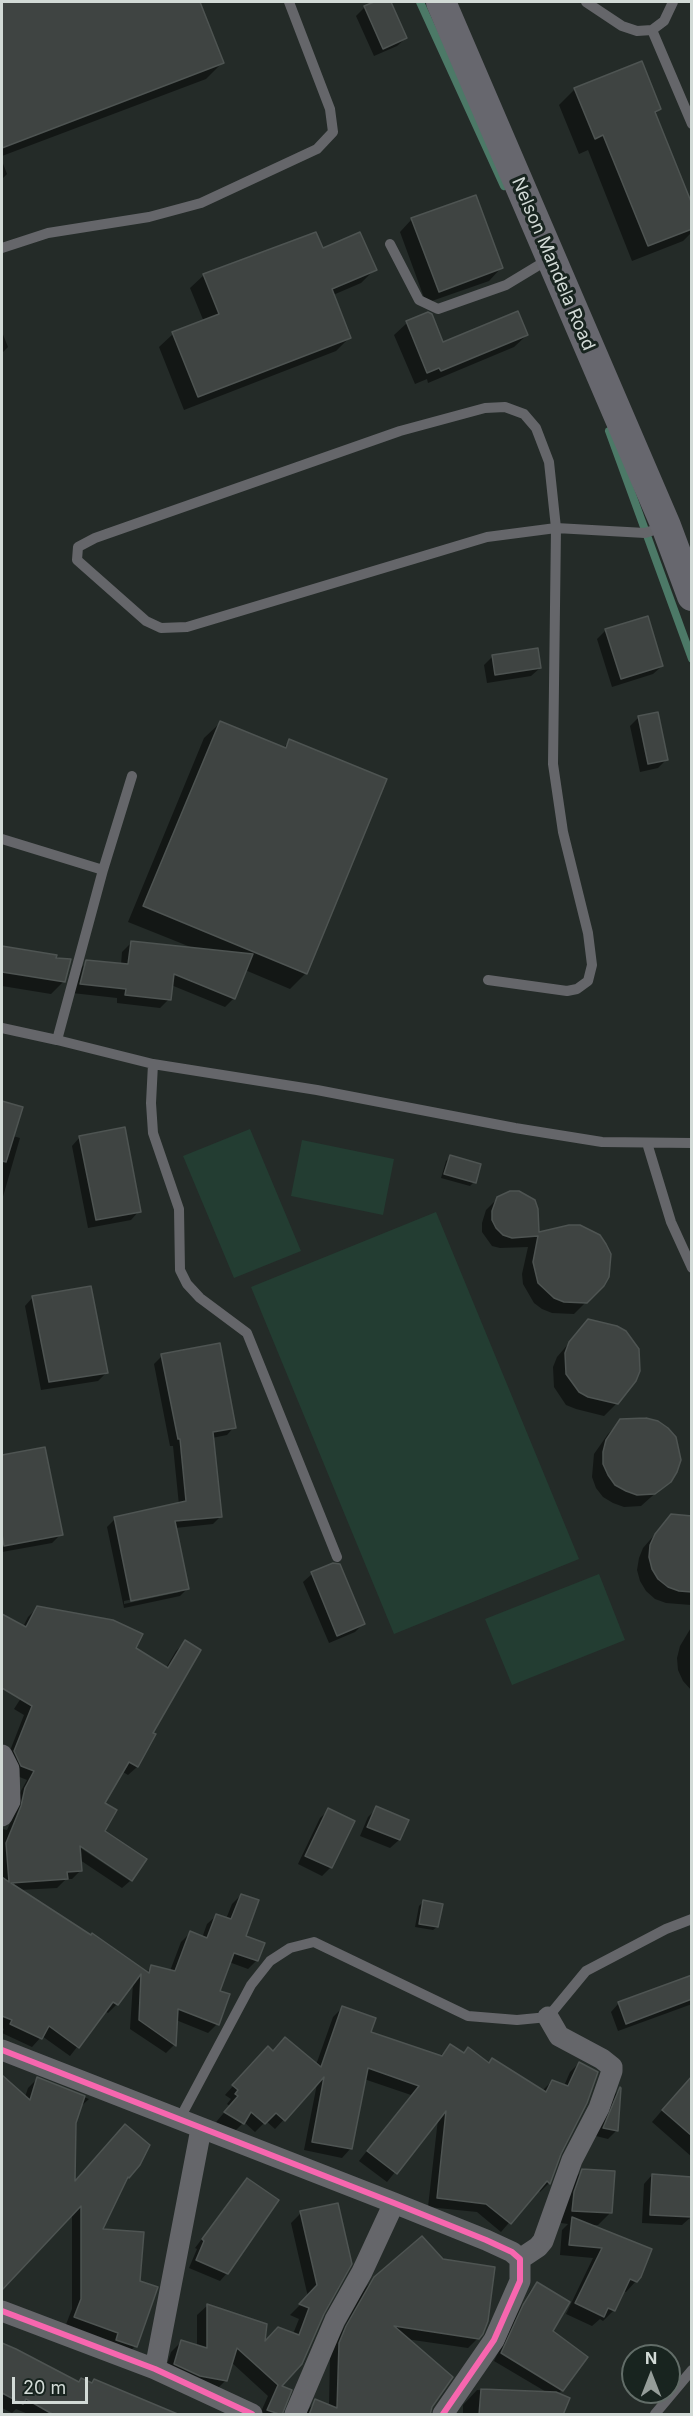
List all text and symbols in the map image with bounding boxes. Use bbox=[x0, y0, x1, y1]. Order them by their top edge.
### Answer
street label: Nelson Mandela Road bbox=[507, 174, 599, 354]
north arrow bbox=[621, 2344, 681, 2404]
text: N bbox=[645, 2348, 657, 2368]
scale bar bbox=[15, 2365, 92, 2403]
text: 20 m bbox=[23, 2377, 66, 2398]

